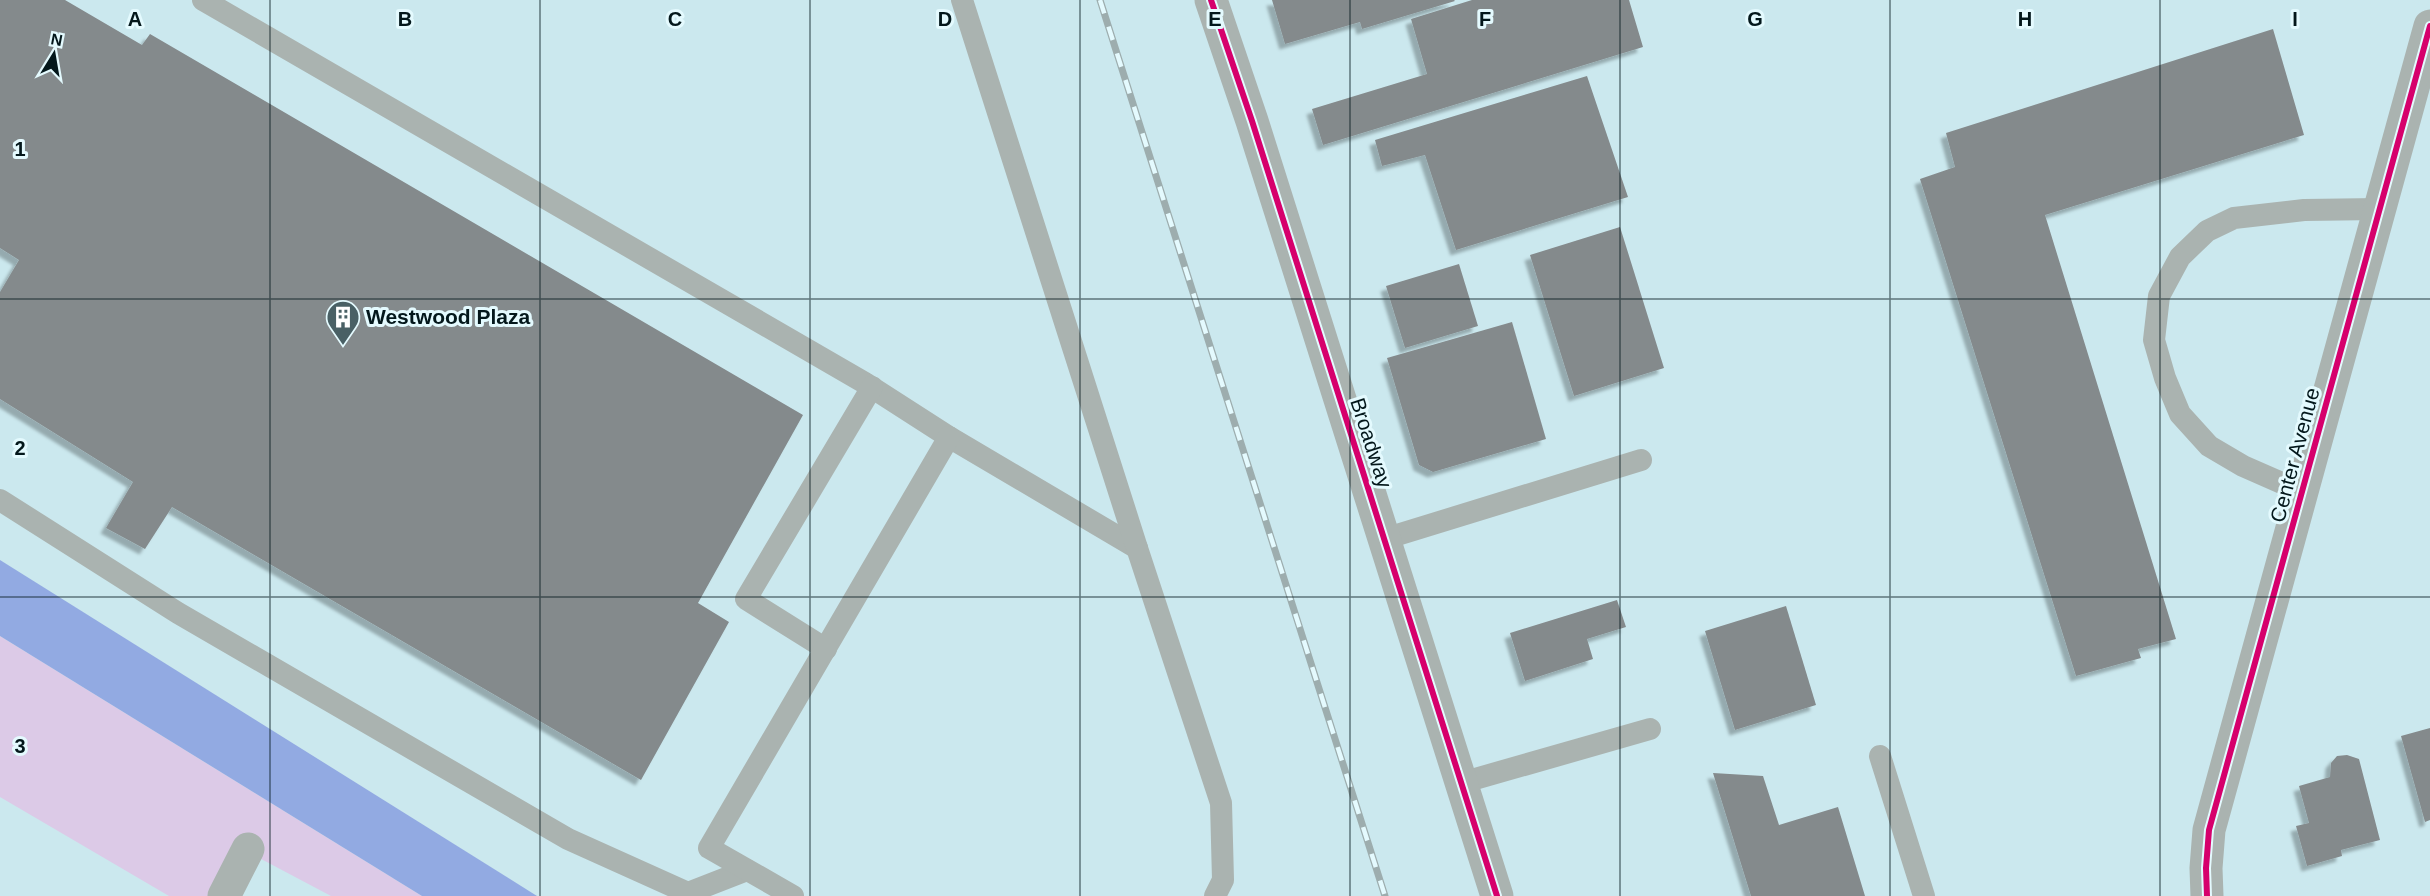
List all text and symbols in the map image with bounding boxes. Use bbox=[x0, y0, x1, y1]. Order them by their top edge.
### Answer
text: A bbox=[128, 8, 142, 30]
text: B bbox=[398, 8, 412, 30]
text: C bbox=[668, 8, 682, 30]
text: D bbox=[938, 8, 952, 30]
text: E bbox=[1208, 8, 1222, 30]
text: F bbox=[1479, 8, 1491, 30]
text: G bbox=[1747, 8, 1763, 30]
text: H bbox=[2018, 8, 2032, 30]
text: I bbox=[2292, 8, 2298, 30]
north arrow bbox=[24, 24, 84, 84]
text: N bbox=[49, 30, 64, 49]
text: 1 bbox=[14, 138, 26, 160]
building icon: Westwood Plaza bbox=[325, 299, 361, 346]
place label: Westwood Plaza bbox=[366, 305, 530, 328]
street label: Center Avenue bbox=[2265, 385, 2324, 525]
street label: Broadway bbox=[1346, 395, 1397, 491]
text: 2 bbox=[14, 437, 26, 459]
text: 3 bbox=[14, 735, 26, 757]

